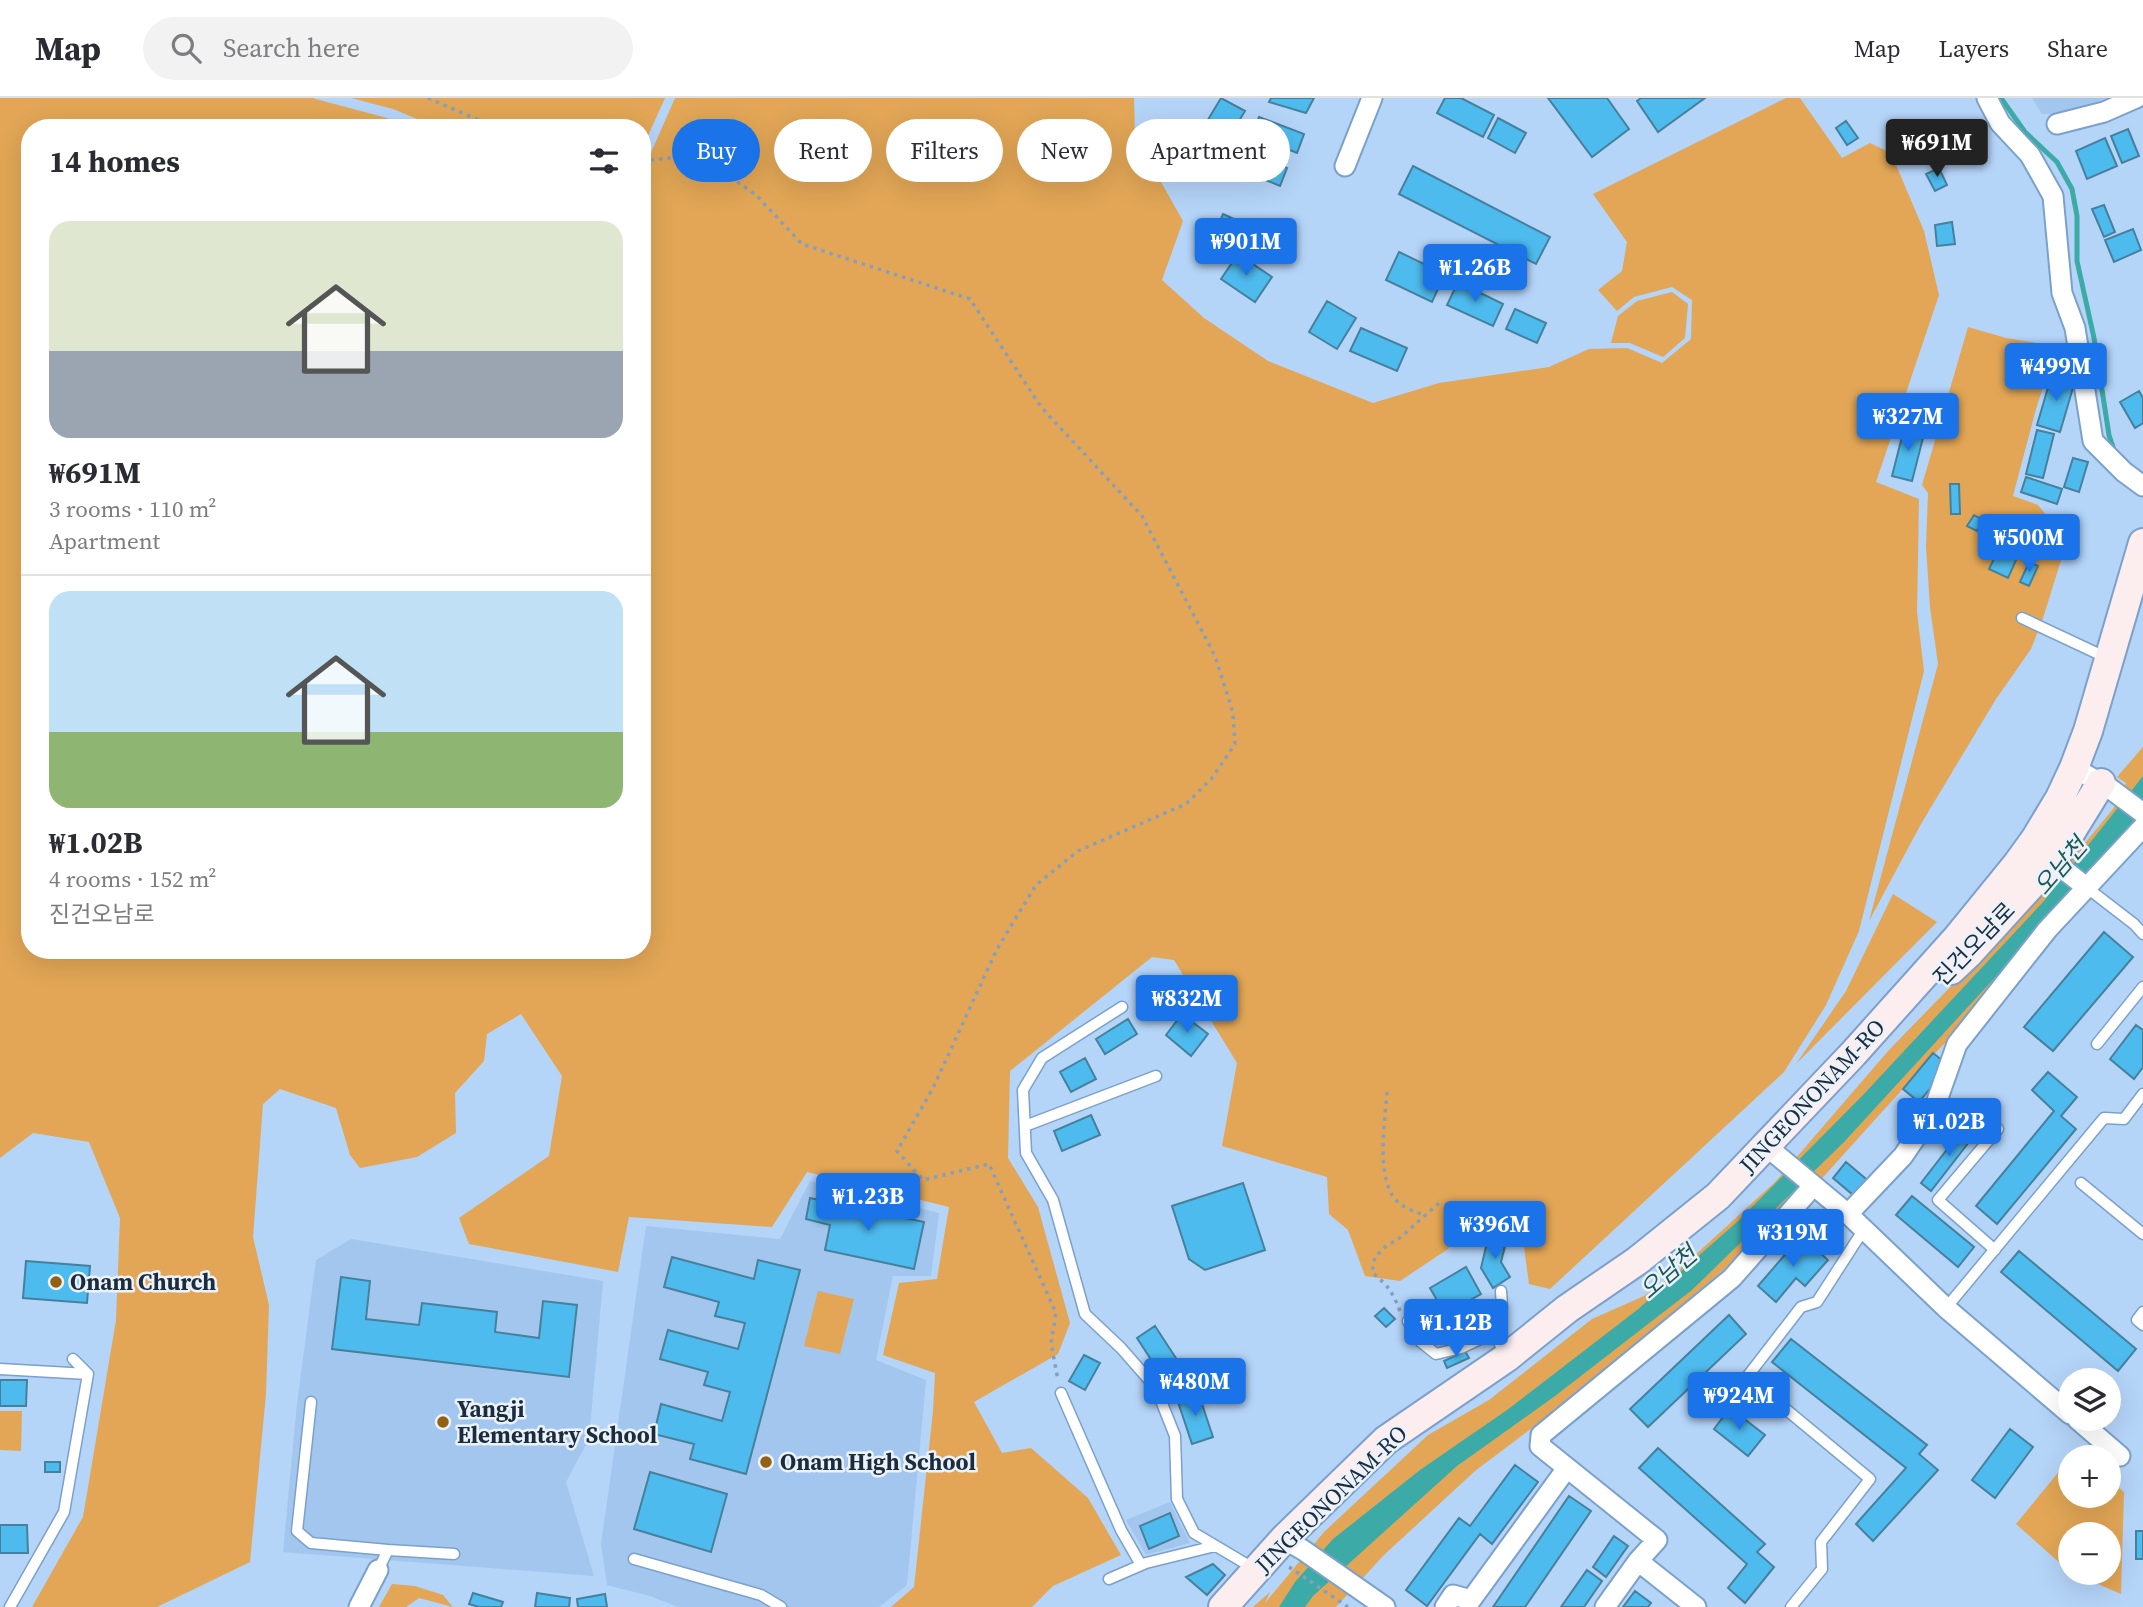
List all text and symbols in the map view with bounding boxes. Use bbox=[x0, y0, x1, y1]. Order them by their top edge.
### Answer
search box bbox=[143, 17, 633, 80]
text: Map bbox=[35, 26, 101, 71]
icon: search bbox=[167, 29, 205, 67]
text: Search here bbox=[223, 30, 360, 66]
text: Map bbox=[1854, 32, 1901, 65]
text: Layers bbox=[1939, 32, 2009, 65]
text: Share bbox=[2047, 32, 2108, 65]
chip: Buy bbox=[672, 119, 760, 182]
chip: Rent bbox=[774, 119, 872, 182]
chip: Filters bbox=[886, 119, 1003, 182]
chip: New bbox=[1017, 119, 1112, 182]
chip: Apartment bbox=[1126, 119, 1290, 182]
pin: ₩691M bbox=[1888, 120, 1986, 179]
text: ₩691M bbox=[1902, 126, 1972, 158]
text: 14 homes bbox=[49, 141, 180, 182]
icon: filters bbox=[585, 142, 623, 180]
pin: ₩901M bbox=[1197, 218, 1295, 278]
text: ₩901M bbox=[1211, 225, 1281, 257]
pin: ₩1.26B bbox=[1418, 244, 1532, 304]
text: ₩1.26B bbox=[1439, 251, 1511, 283]
icon: home bbox=[273, 266, 399, 392]
pin: ₩499M bbox=[2007, 344, 2105, 403]
text: ₩499M bbox=[2021, 350, 2091, 382]
pin: ₩327M bbox=[1859, 394, 1957, 453]
text: ₩327M bbox=[1873, 400, 1943, 432]
text: ₩691M bbox=[49, 452, 141, 493]
text: 3 rooms · 110 m² bbox=[49, 493, 216, 525]
pin: ₩500M bbox=[1980, 514, 2078, 574]
text: ₩500M bbox=[1994, 521, 2064, 553]
text: Apartment bbox=[49, 525, 160, 557]
icon: home bbox=[273, 637, 399, 763]
text: ₩1.02B bbox=[49, 822, 143, 863]
water label: 오남천 bbox=[2026, 828, 2096, 902]
text: 4 rooms · 152 m² bbox=[49, 863, 216, 895]
street label: 진건오남로 bbox=[1926, 895, 2022, 993]
text: 진건오남로 bbox=[49, 898, 155, 930]
pin: ₩832M bbox=[1138, 976, 1236, 1035]
text: ₩832M bbox=[1152, 982, 1222, 1014]
street label: JINGEONONAM-RO bbox=[1731, 1012, 1892, 1181]
pin: ₩1.02B bbox=[1892, 1098, 2006, 1158]
text: ₩1.02B bbox=[1913, 1105, 1985, 1137]
pin: ₩1.23B bbox=[811, 1174, 925, 1233]
text: ₩1.23B bbox=[832, 1180, 904, 1212]
pin: ₩396M bbox=[1446, 1202, 1544, 1261]
text: ₩396M bbox=[1460, 1208, 1530, 1240]
pin: ₩319M bbox=[1744, 1210, 1842, 1269]
text: ₩319M bbox=[1758, 1216, 1828, 1248]
water label: 오남천 bbox=[1632, 1236, 1706, 1306]
place label: Onam Church bbox=[70, 1266, 216, 1298]
marker: Onam Church bbox=[48, 1274, 64, 1290]
pin: ₩1.12B bbox=[1399, 1300, 1513, 1359]
text: ₩1.12B bbox=[1420, 1306, 1492, 1338]
pin: ₩480M bbox=[1146, 1358, 1244, 1418]
text: ₩480M bbox=[1160, 1365, 1230, 1397]
map controls bbox=[2058, 1368, 2121, 1585]
button: layers bbox=[2058, 1368, 2121, 1431]
pin: ₩924M bbox=[1690, 1372, 1788, 1432]
text: ₩924M bbox=[1704, 1379, 1774, 1411]
place label: Yangji Elementary School bbox=[457, 1393, 657, 1451]
marker: Yangji Elementary School bbox=[435, 1414, 451, 1430]
street label: JINGEONONAM-RO bbox=[1247, 1418, 1414, 1581]
button: + bbox=[2058, 1445, 2121, 1508]
place label: Onam High School bbox=[780, 1446, 976, 1478]
marker: Onam High School bbox=[758, 1454, 774, 1470]
button: − bbox=[2058, 1522, 2121, 1585]

